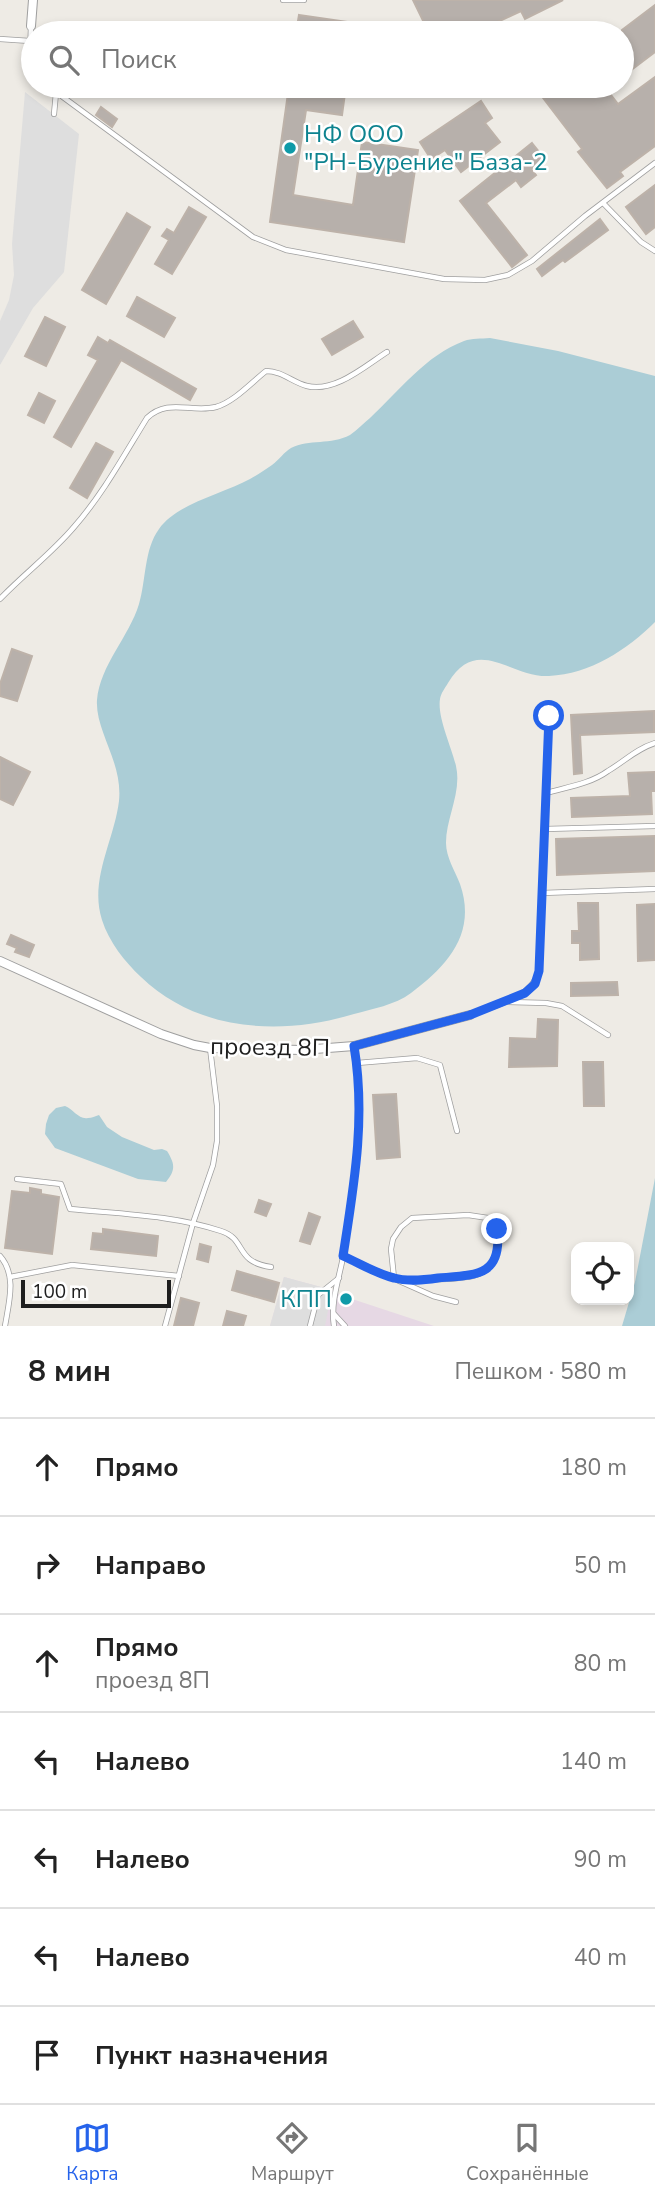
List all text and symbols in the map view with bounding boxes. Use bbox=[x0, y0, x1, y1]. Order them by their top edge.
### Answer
search box bbox=[21, 21, 634, 98]
icon: search bbox=[45, 41, 83, 79]
text: Поиск bbox=[101, 42, 177, 77]
place label: НФ ООО "РН-Бурение" База-2 bbox=[304, 118, 548, 178]
marker: НФ ООО "РН-Бурение" База-2 bbox=[282, 140, 298, 156]
route start bbox=[533, 700, 564, 731]
street label: проезд 8П bbox=[210, 1030, 330, 1064]
route end bbox=[481, 1213, 512, 1244]
map controls bbox=[571, 1242, 634, 1305]
button: locate bbox=[571, 1242, 634, 1305]
scale bar bbox=[21, 1277, 172, 1309]
text: 100 m bbox=[32, 1279, 87, 1305]
place label: КПП bbox=[280, 1283, 332, 1315]
marker: КПП bbox=[338, 1291, 354, 1307]
text: 8 мин bbox=[28, 1351, 111, 1392]
text: Пешком · 580 m bbox=[454, 1356, 627, 1387]
icon: ahead bbox=[28, 1448, 66, 1486]
text: Прямо bbox=[95, 1450, 179, 1485]
text: 180 m bbox=[560, 1452, 627, 1483]
icon: right bbox=[28, 1546, 66, 1584]
text: Направо bbox=[95, 1548, 206, 1583]
text: 50 m bbox=[574, 1550, 627, 1581]
text: Прямо bbox=[95, 1630, 179, 1665]
icon: ahead bbox=[28, 1644, 66, 1682]
text: 80 m bbox=[574, 1648, 627, 1679]
text: проезд 8П bbox=[95, 1665, 210, 1696]
icon: left bbox=[28, 1742, 66, 1780]
text: Налево bbox=[95, 1744, 190, 1779]
text: 140 m bbox=[560, 1746, 627, 1777]
icon: left bbox=[28, 1840, 66, 1878]
text: Налево bbox=[95, 1842, 190, 1877]
text: 90 m bbox=[574, 1844, 627, 1875]
icon: left bbox=[28, 1938, 66, 1976]
text: Налево bbox=[95, 1940, 190, 1975]
text: 40 m bbox=[574, 1942, 627, 1973]
icon: arrive bbox=[28, 2036, 66, 2074]
text: Пункт назначения bbox=[95, 2038, 328, 2073]
tab: Карта bbox=[66, 2119, 119, 2187]
tab: Маршрут bbox=[251, 2119, 334, 2187]
tab: Сохранённые bbox=[466, 2119, 589, 2187]

